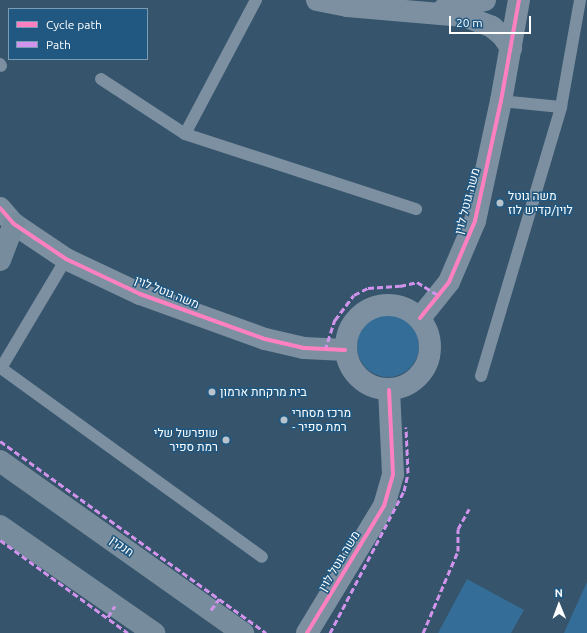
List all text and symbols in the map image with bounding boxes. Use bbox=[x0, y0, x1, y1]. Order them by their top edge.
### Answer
legend bbox=[8, 8, 148, 60]
scale bar bbox=[451, 8, 533, 34]
text: 20 m bbox=[456, 16, 483, 29]
text: Cycle path bbox=[46, 18, 102, 31]
text: Path bbox=[46, 38, 71, 51]
street label: משה גוטל לוין bbox=[451, 166, 483, 236]
place label: משה גוטל לוין/קדיש לוז bbox=[508, 189, 573, 217]
marker: משה גוטל לוין/קדיש לוז bbox=[495, 198, 505, 208]
street label: משה גוטל לוין bbox=[133, 273, 201, 311]
place label: בית מרקחת ארמון bbox=[220, 385, 307, 399]
marker: בית מרקחת ארמון bbox=[207, 387, 217, 397]
place label: מרכז מסחרי - רמת ספיר bbox=[292, 406, 351, 434]
marker: מרכז מסחרי - רמת ספיר bbox=[279, 415, 289, 425]
place label: שופרשל שלי רמת ספיר bbox=[154, 426, 218, 454]
marker: שופרשל שלי רמת ספיר bbox=[221, 435, 231, 445]
street label: משה גוטל לוין bbox=[315, 528, 363, 594]
street label: חנקין bbox=[107, 532, 137, 560]
north arrow bbox=[539, 585, 579, 625]
text: N bbox=[555, 587, 563, 599]

